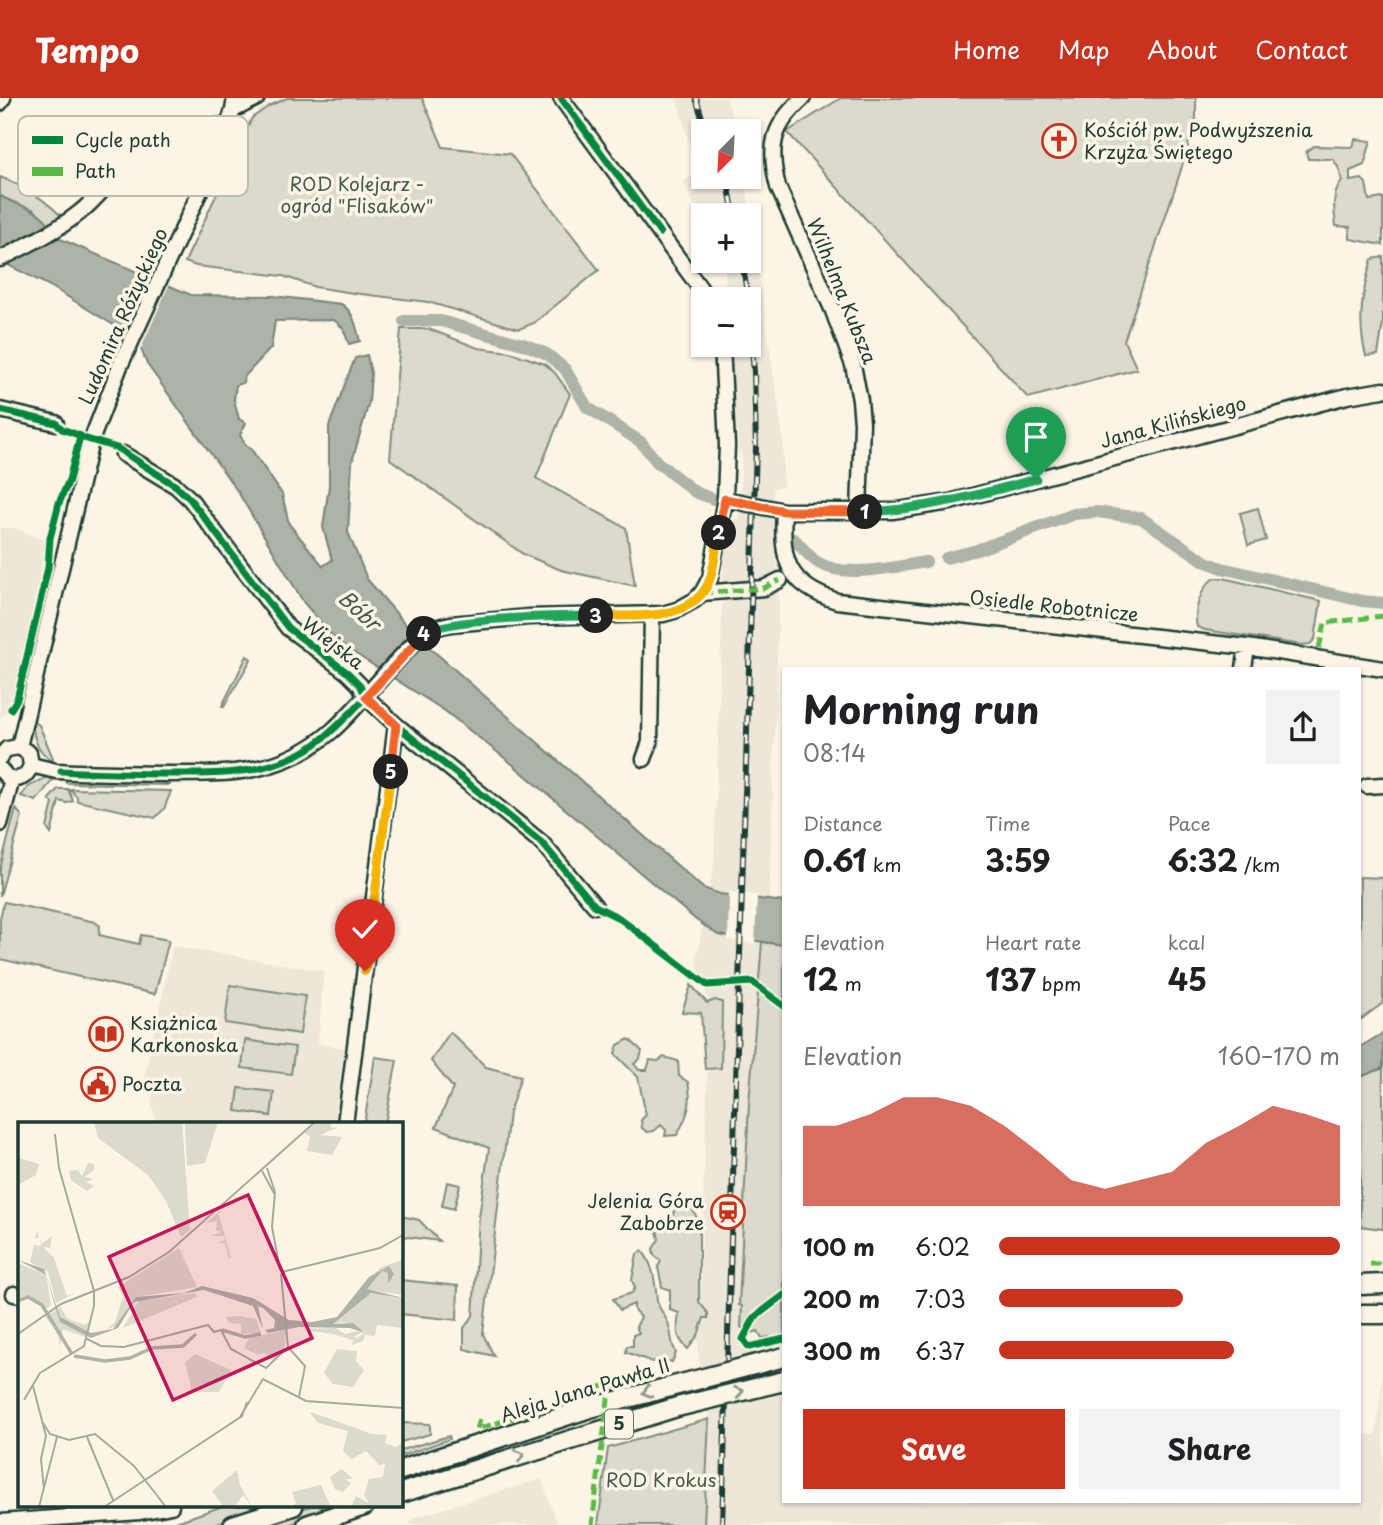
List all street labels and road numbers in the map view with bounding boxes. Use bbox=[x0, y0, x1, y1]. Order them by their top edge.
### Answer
street label: Wilhelma Kubsza bbox=[801, 214, 885, 368]
street label: Ludomira Różyckiego bbox=[71, 223, 174, 408]
street label: Jana Kilińskiego bbox=[1097, 388, 1249, 454]
street label: Osiedle Robotnicze bbox=[968, 582, 1140, 628]
street label: Wiejska bbox=[297, 609, 371, 675]
street label: Aleja Jana Pawła II bbox=[496, 1350, 673, 1428]
road number: 5 bbox=[605, 1409, 633, 1438]

